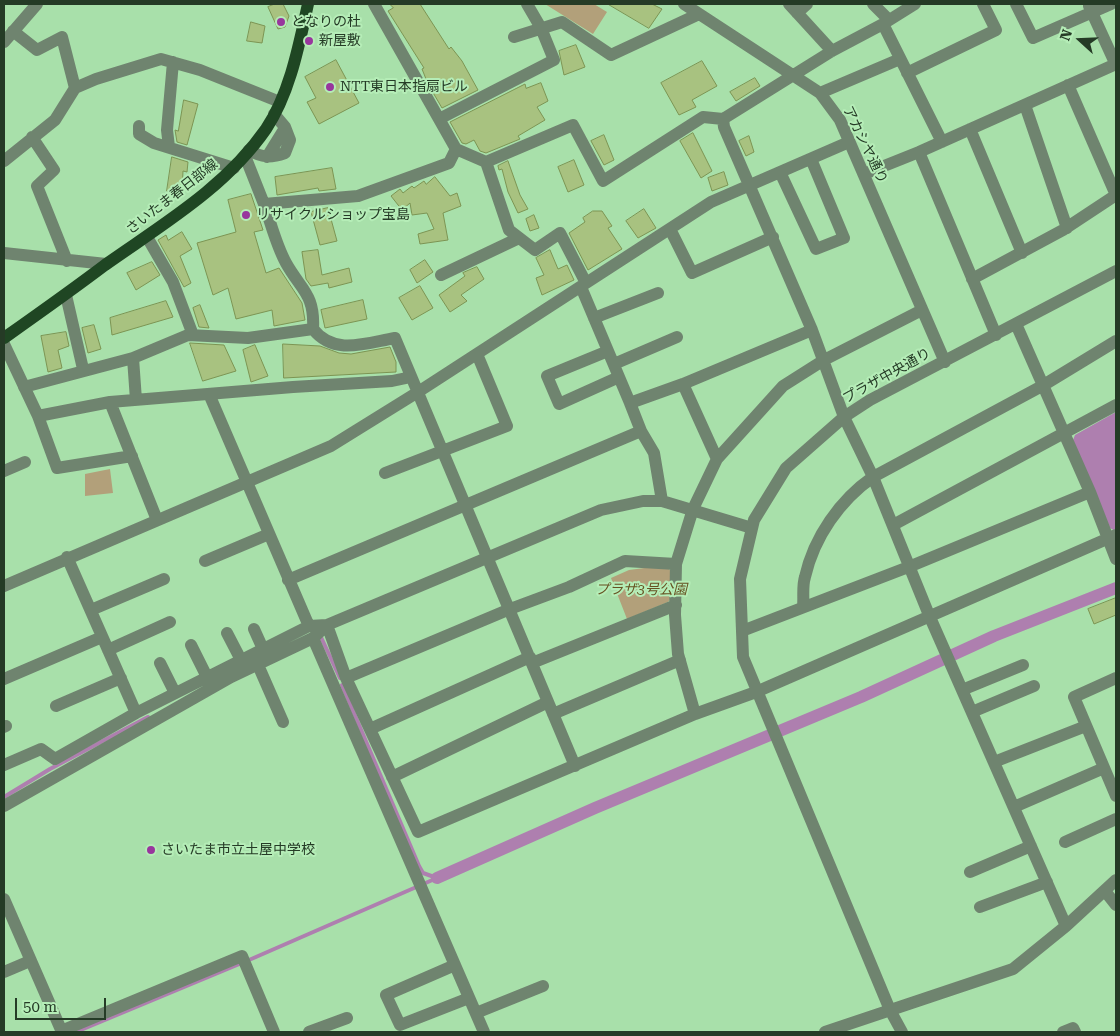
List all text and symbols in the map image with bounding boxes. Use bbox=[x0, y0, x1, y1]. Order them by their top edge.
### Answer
place label: となりの杜 bbox=[291, 14, 361, 30]
north arrow bbox=[1055, 15, 1105, 65]
marker: となりの杜 bbox=[275, 16, 287, 28]
text: N bbox=[1057, 27, 1075, 43]
place label: 新屋敷 bbox=[319, 33, 361, 49]
marker: 新屋敷 bbox=[303, 35, 315, 47]
place label: NTT東日本指扇ビル bbox=[340, 79, 468, 95]
marker: NTT東日本指扇ビル bbox=[324, 81, 336, 93]
street label: アカシヤ通り bbox=[839, 104, 891, 186]
street label: さいたま春日部線 bbox=[123, 156, 221, 238]
place label: リサイクルショップ宝島 bbox=[256, 207, 410, 223]
marker: リサイクルショップ宝島 bbox=[240, 209, 252, 221]
street label: プラザ中央通り bbox=[840, 345, 934, 407]
park label: プラザ3号公園 bbox=[595, 582, 687, 598]
place label: さいたま市立土屋中学校 bbox=[161, 842, 315, 858]
marker: さいたま市立土屋中学校 bbox=[145, 844, 157, 856]
scale bar bbox=[18, 988, 109, 1020]
text: 50 m bbox=[23, 998, 57, 1016]

